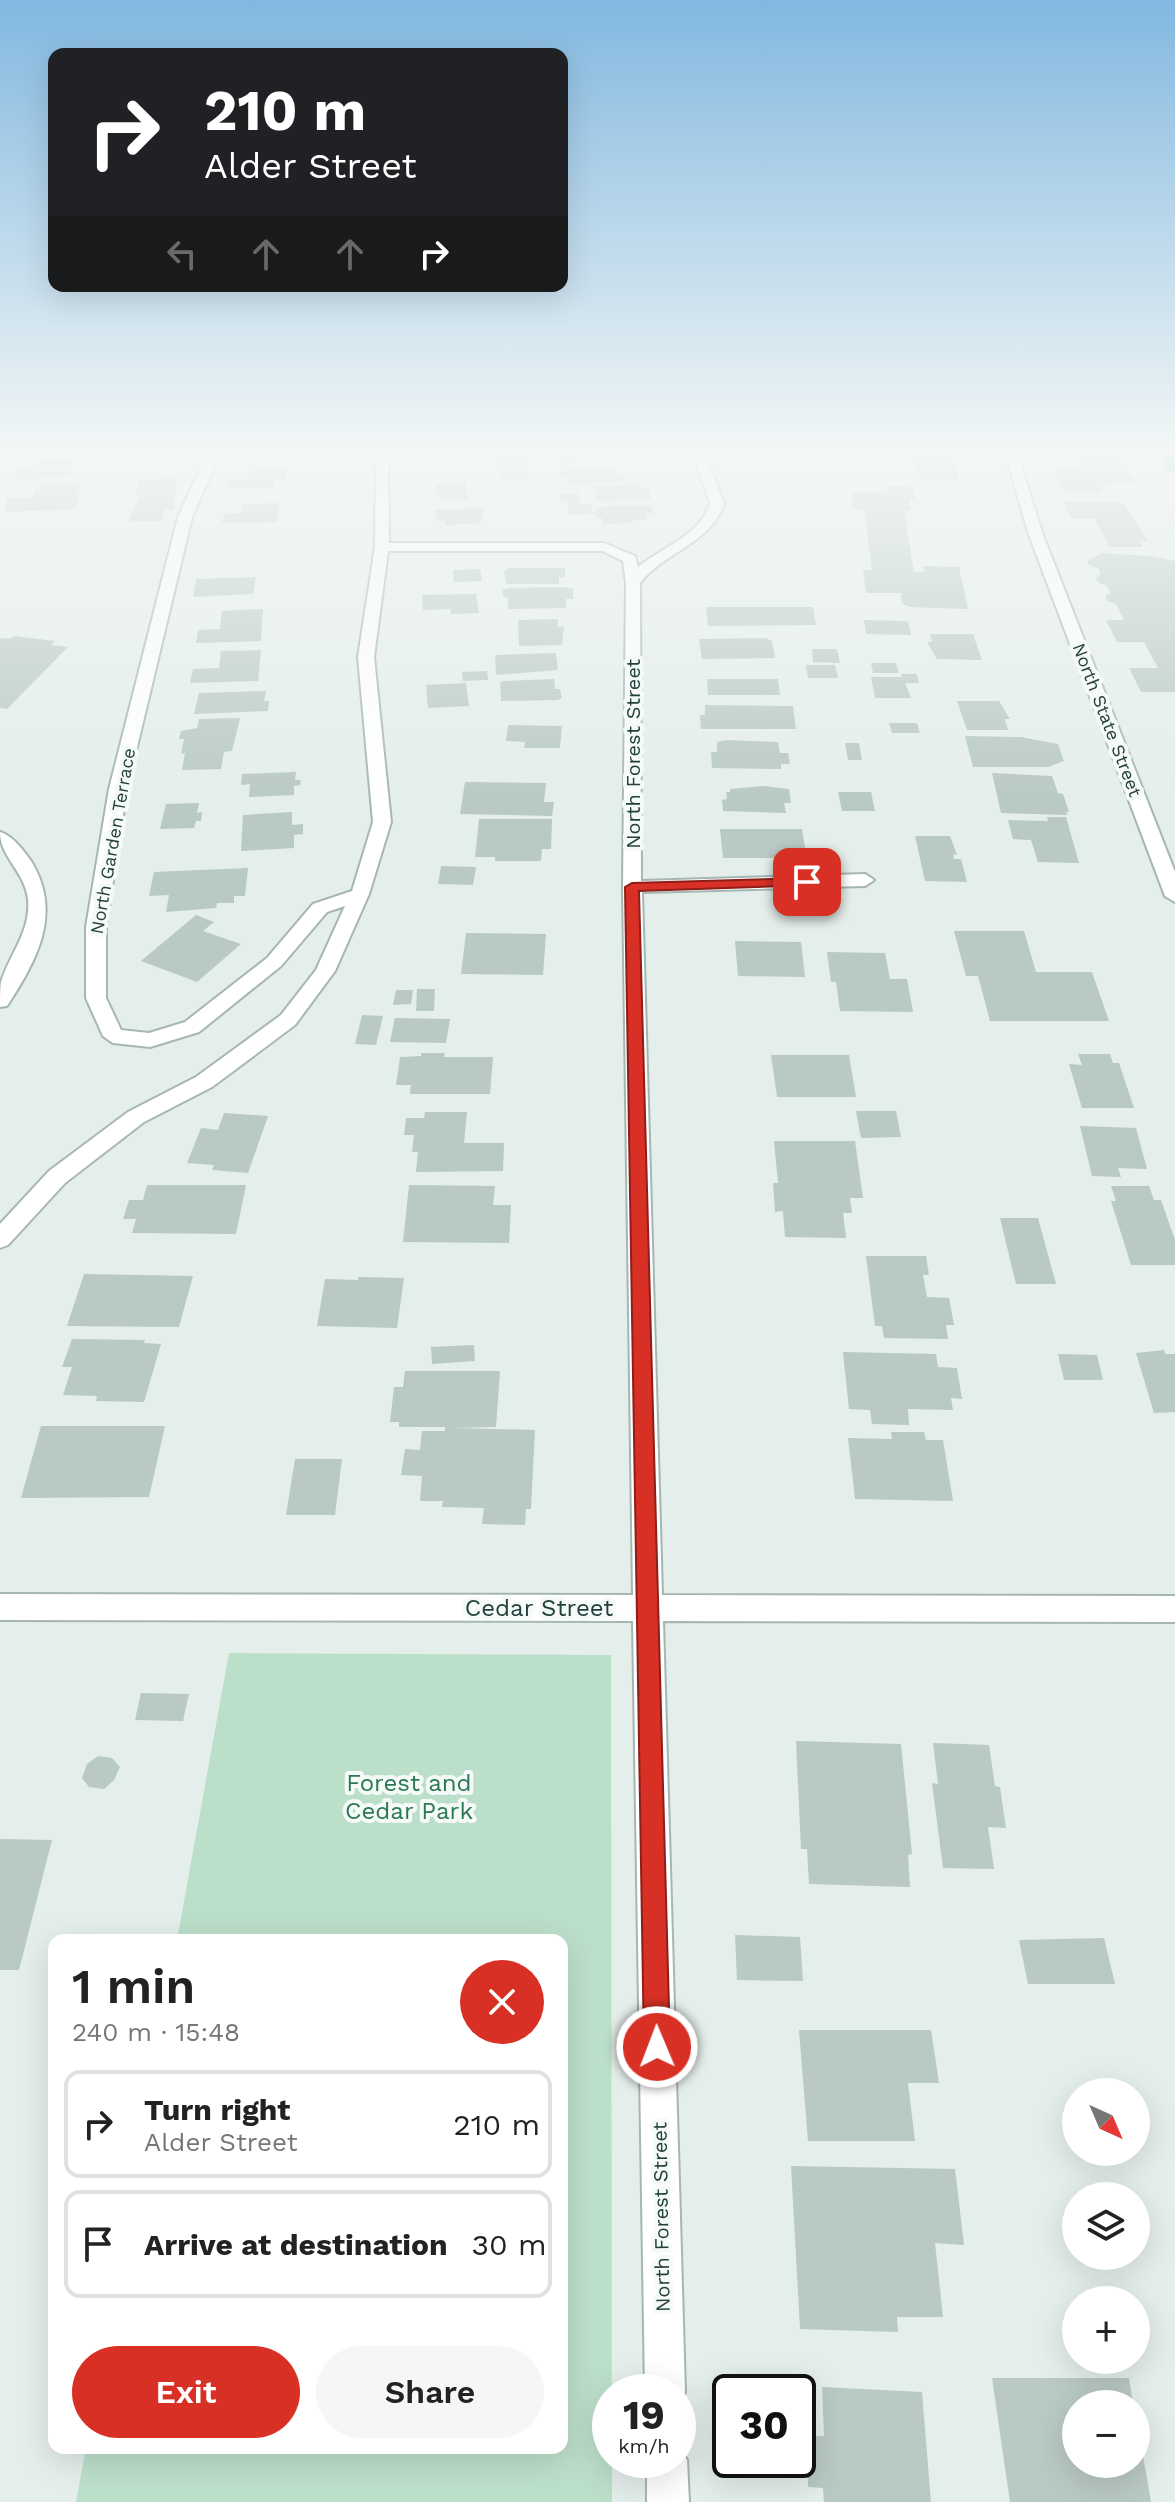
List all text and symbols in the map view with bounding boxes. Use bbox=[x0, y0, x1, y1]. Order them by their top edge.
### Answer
text: 210 m bbox=[204, 78, 366, 144]
icon: right bbox=[72, 80, 176, 184]
text: Alder Street bbox=[204, 145, 417, 187]
icon: left bbox=[160, 232, 204, 276]
icon: ahead bbox=[244, 232, 288, 276]
icon: ahead bbox=[328, 232, 372, 276]
icon: right bbox=[412, 232, 456, 276]
street label: North State Street bbox=[1069, 640, 1147, 800]
street label: North Forest Street bbox=[621, 658, 645, 849]
street label: North Garden Terrace bbox=[86, 746, 139, 936]
pin bbox=[773, 848, 841, 916]
icon: arrive bbox=[785, 860, 829, 904]
street label: Cedar Street bbox=[465, 1594, 613, 1622]
park label: Forest and Cedar Park bbox=[345, 1769, 473, 1825]
text: 1 min bbox=[72, 1958, 195, 2015]
button: close bbox=[460, 1960, 544, 2044]
position arrow bbox=[615, 2005, 699, 2089]
text: 240 m · 15:48 bbox=[72, 2017, 240, 2047]
north arrow bbox=[1062, 2078, 1150, 2166]
map controls bbox=[1062, 2078, 1150, 2478]
text: Turn right bbox=[144, 2092, 290, 2127]
icon: right bbox=[76, 2102, 120, 2146]
text: 210 m bbox=[453, 2107, 540, 2142]
street label: North Forest Street bbox=[647, 2121, 675, 2312]
text: Alder Street bbox=[144, 2127, 298, 2157]
button: layers bbox=[1062, 2182, 1150, 2270]
icon: arrive bbox=[76, 2222, 120, 2266]
text: Arrive at destination bbox=[144, 2227, 448, 2262]
text: 30 m bbox=[472, 2227, 547, 2262]
button: + bbox=[1062, 2286, 1150, 2374]
button: Exit bbox=[72, 2346, 300, 2438]
button: Share bbox=[316, 2346, 544, 2438]
speed limit sign: 30 bbox=[712, 2374, 816, 2478]
button: − bbox=[1062, 2390, 1150, 2478]
text: 19 bbox=[623, 2392, 665, 2439]
text: km/h bbox=[618, 2434, 670, 2458]

